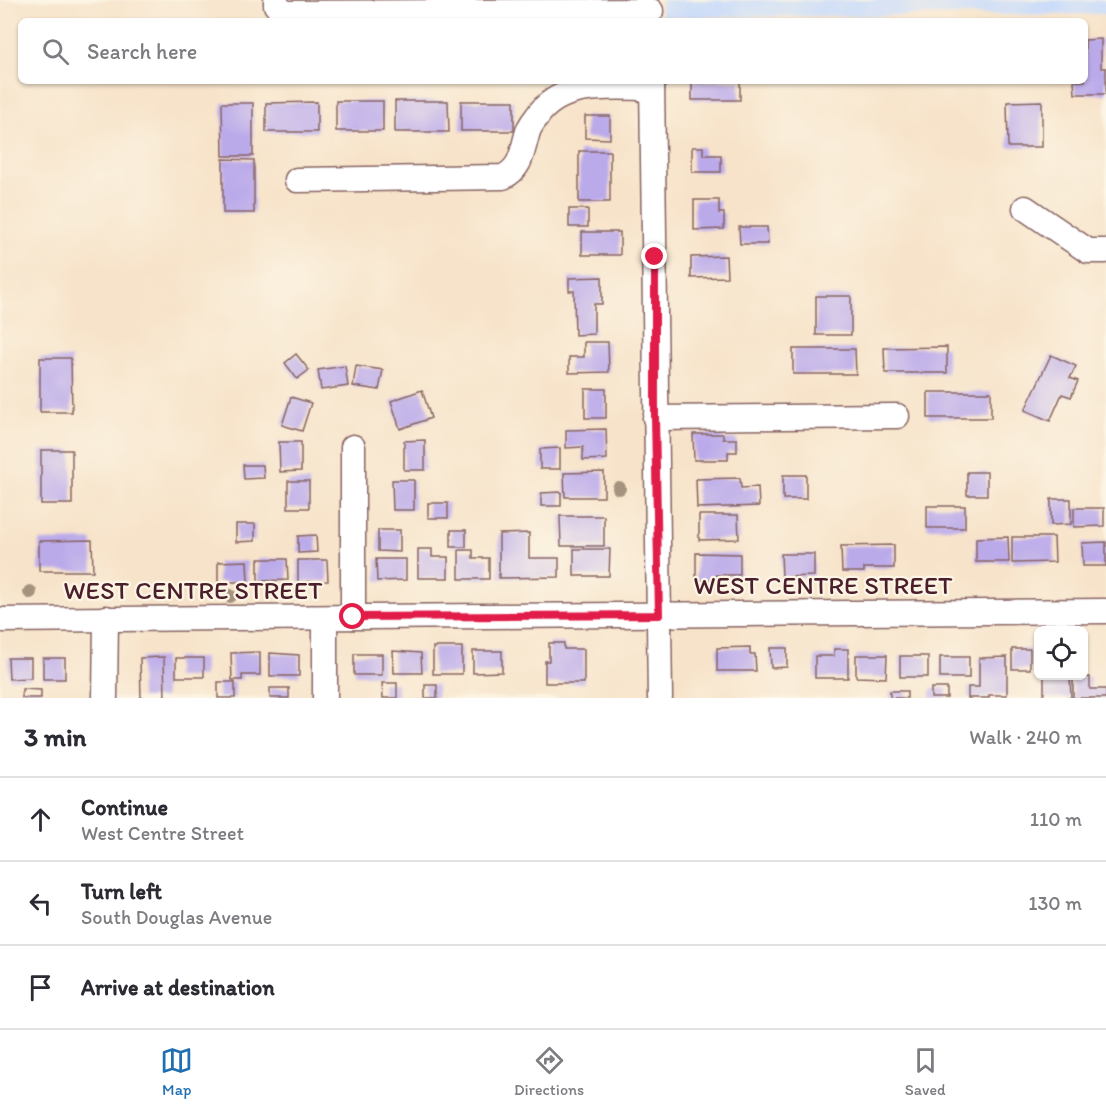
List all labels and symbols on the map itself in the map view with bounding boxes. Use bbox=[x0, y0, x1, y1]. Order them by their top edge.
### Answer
route end bbox=[641, 243, 667, 269]
street label: WEST CENTRE STREET bbox=[693, 569, 953, 601]
street label: WEST CENTRE STREET bbox=[63, 574, 323, 606]
route start bbox=[339, 603, 365, 629]

